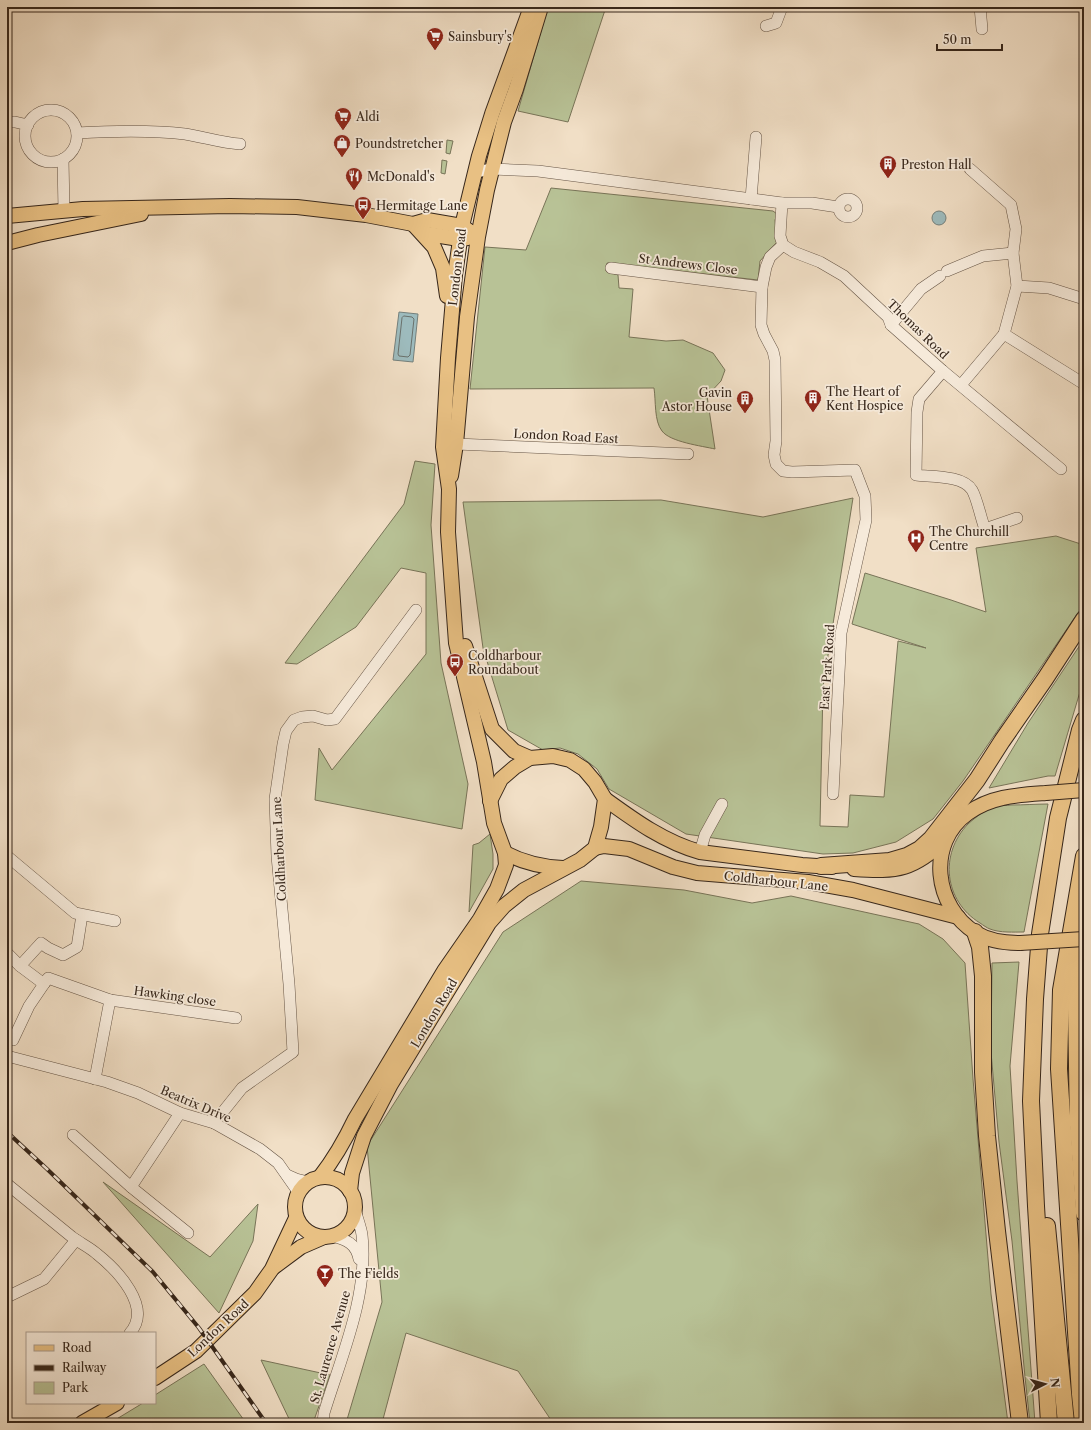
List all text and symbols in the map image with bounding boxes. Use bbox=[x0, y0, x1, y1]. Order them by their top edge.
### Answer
supermarket icon: Sainsbury's bbox=[425, 26, 445, 51]
scale bar bbox=[937, 26, 1002, 52]
place label: Sainsbury's bbox=[448, 29, 512, 44]
text: 50 m bbox=[943, 32, 972, 47]
supermarket icon: Aldi bbox=[333, 106, 353, 131]
place label: Aldi bbox=[355, 109, 380, 124]
shop icon: Poundstretcher bbox=[332, 133, 352, 158]
place label: Poundstretcher bbox=[355, 136, 443, 151]
building icon: Preston Hall bbox=[878, 154, 898, 179]
place label: Preston Hall bbox=[901, 157, 972, 172]
restaurant icon: McDonald's bbox=[344, 166, 364, 191]
place label: McDonald's bbox=[367, 169, 435, 184]
bus stop icon: Hermitage Lane bbox=[353, 195, 373, 220]
place label: Hermitage Lane bbox=[376, 198, 468, 213]
street label: London Road bbox=[445, 227, 469, 307]
street label: St Andrews Close bbox=[638, 250, 739, 278]
street label: Thomas Road bbox=[884, 296, 952, 362]
place label: The Heart of Kent Hospice bbox=[826, 384, 904, 413]
place label: Gavin Astor House bbox=[661, 385, 732, 414]
building icon: The Heart of Kent Hospice bbox=[803, 388, 823, 413]
building icon: Gavin Astor House bbox=[735, 389, 755, 414]
street label: London Road East bbox=[513, 426, 620, 446]
place label: The Churchill Centre bbox=[929, 524, 1010, 553]
hospital icon: The Churchill Centre bbox=[906, 528, 926, 553]
street label: East Park Road bbox=[817, 623, 838, 710]
place label: Coldharbour Roundabout bbox=[468, 648, 541, 677]
bus stop icon: Coldharbour Roundabout bbox=[445, 652, 465, 677]
street label: Coldharbour Lane bbox=[269, 796, 289, 902]
street label: Coldharbour Lane bbox=[723, 868, 829, 894]
street label: London Road bbox=[408, 975, 461, 1050]
street label: Hawking close bbox=[133, 983, 217, 1009]
street label: Beatrix Drive bbox=[158, 1082, 234, 1126]
bar icon: The Fields bbox=[315, 1263, 335, 1288]
place label: The Fields bbox=[338, 1266, 399, 1281]
street label: St. Laurence Avenue bbox=[307, 1289, 353, 1405]
street label: London Road bbox=[184, 1296, 252, 1360]
legend bbox=[26, 1332, 156, 1404]
text: Road bbox=[62, 1340, 92, 1355]
text: Railway bbox=[62, 1360, 107, 1375]
north arrow bbox=[1025, 1364, 1065, 1404]
text: N bbox=[1047, 1377, 1062, 1389]
text: Park bbox=[62, 1380, 89, 1395]

